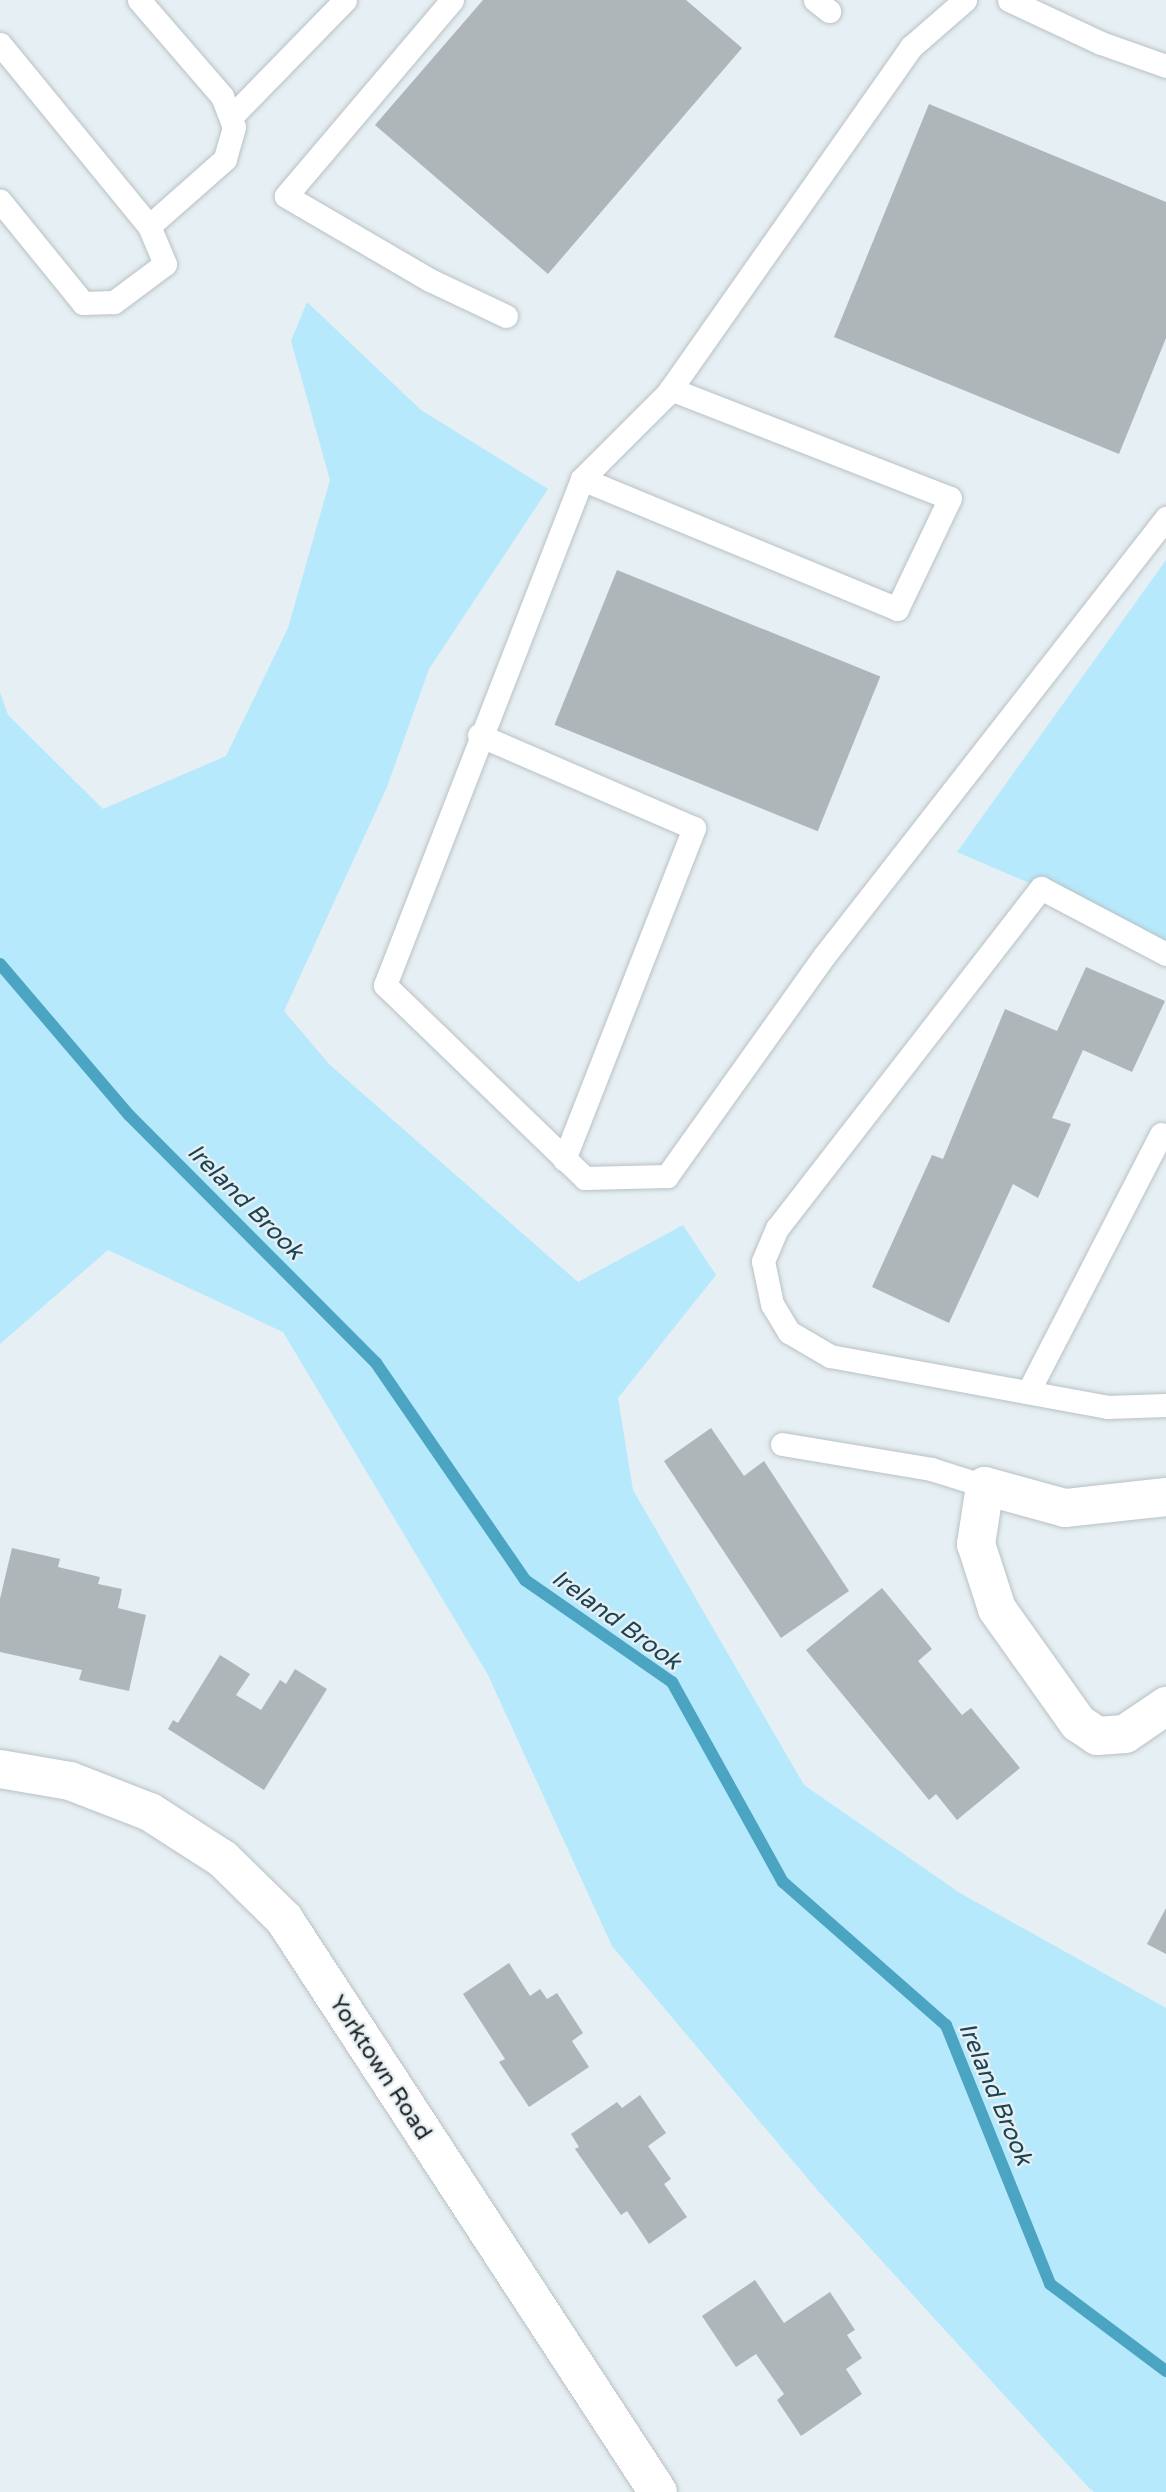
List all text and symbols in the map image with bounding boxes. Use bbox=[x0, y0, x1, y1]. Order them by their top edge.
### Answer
water label: Ireland Brook bbox=[181, 1138, 309, 1266]
water label: Ireland Brook bbox=[546, 1564, 686, 1676]
street label: Yorktown Road bbox=[323, 1991, 437, 2145]
water label: Ireland Brook bbox=[952, 2018, 1038, 2170]

